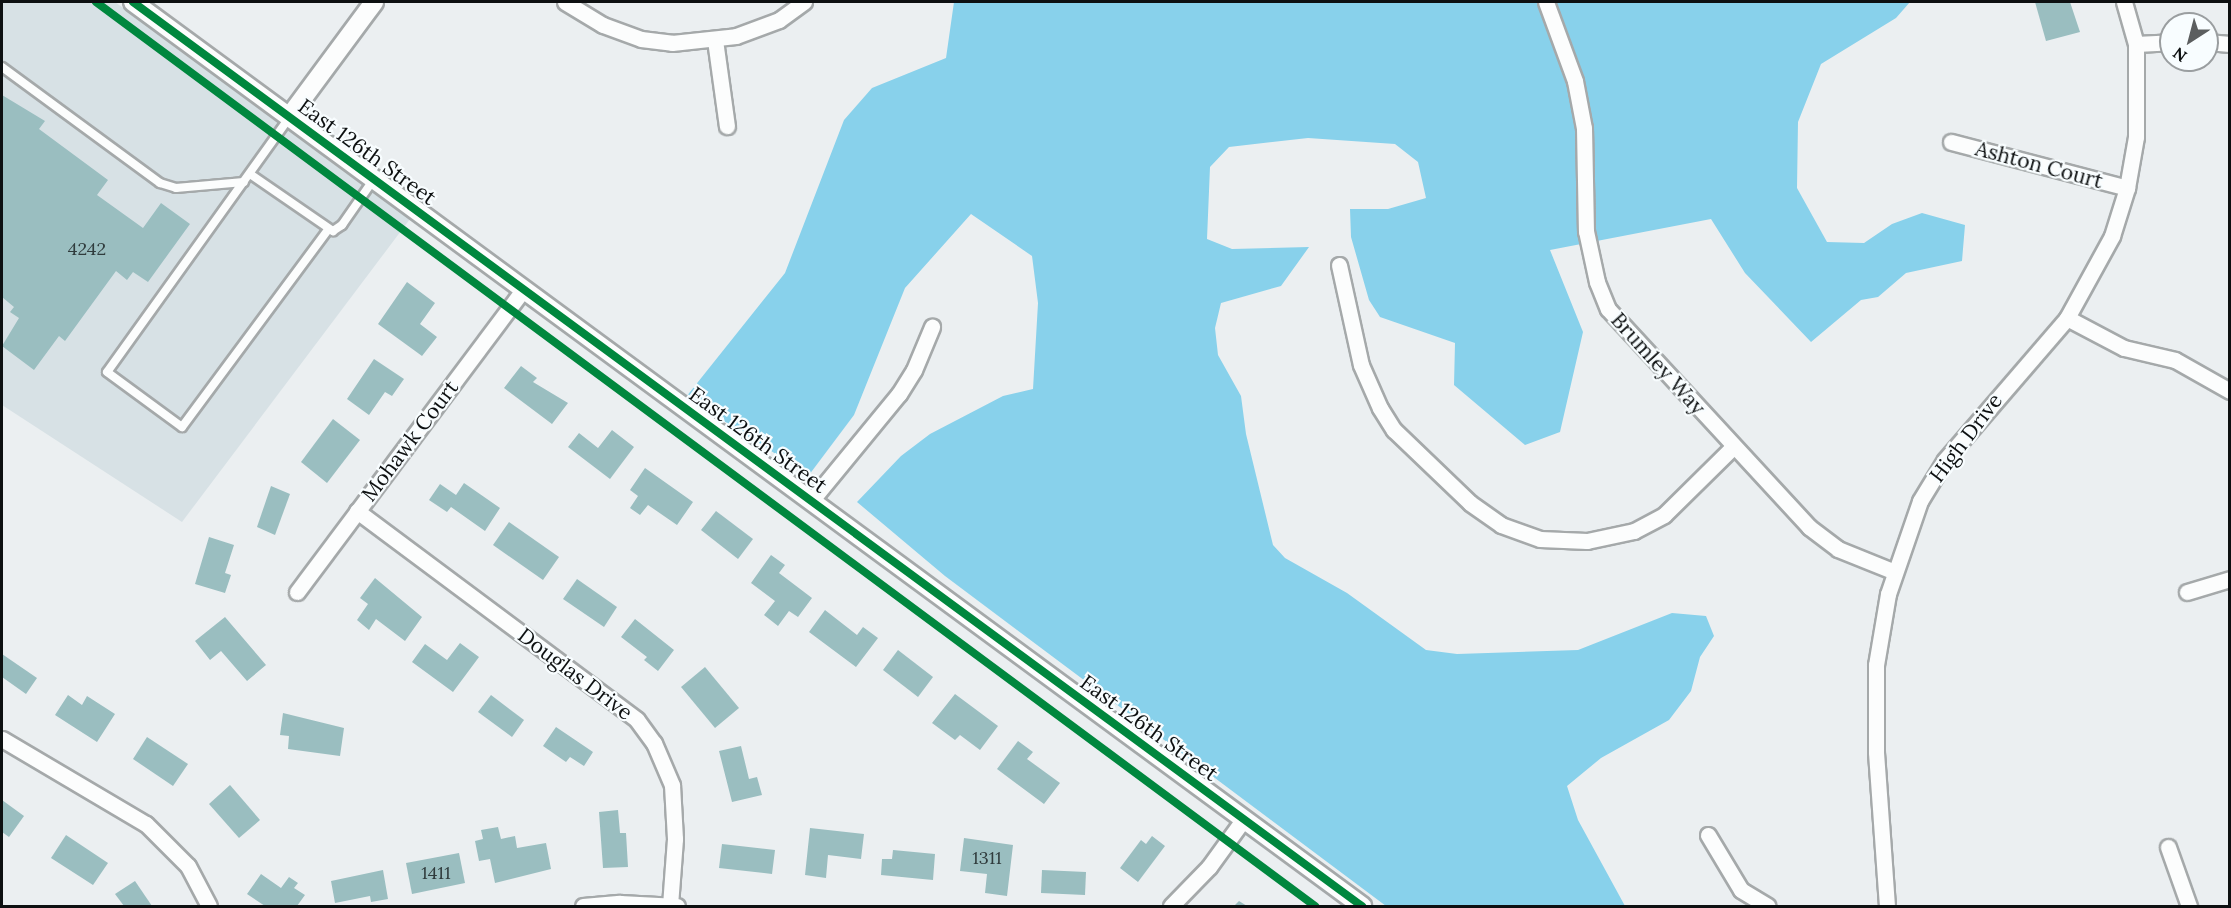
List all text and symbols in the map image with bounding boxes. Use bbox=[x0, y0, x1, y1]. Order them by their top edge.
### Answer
north arrow bbox=[2159, 12, 2219, 72]
text: N bbox=[2169, 43, 2190, 67]
street label: East 126th Street bbox=[293, 94, 441, 210]
street label: Ashton Court bbox=[1973, 136, 2105, 194]
house number: 4242 bbox=[68, 238, 106, 260]
street label: Brumley Way bbox=[1606, 308, 1710, 420]
street label: Mohawk Court bbox=[356, 376, 464, 506]
street label: East 126th Street bbox=[684, 382, 832, 498]
street label: High Drive bbox=[1924, 389, 2008, 487]
street label: Douglas Drive bbox=[513, 623, 637, 725]
street label: East 126th Street bbox=[1075, 670, 1223, 786]
house number: 1311 bbox=[972, 847, 1002, 869]
house number: 1411 bbox=[421, 862, 451, 884]

